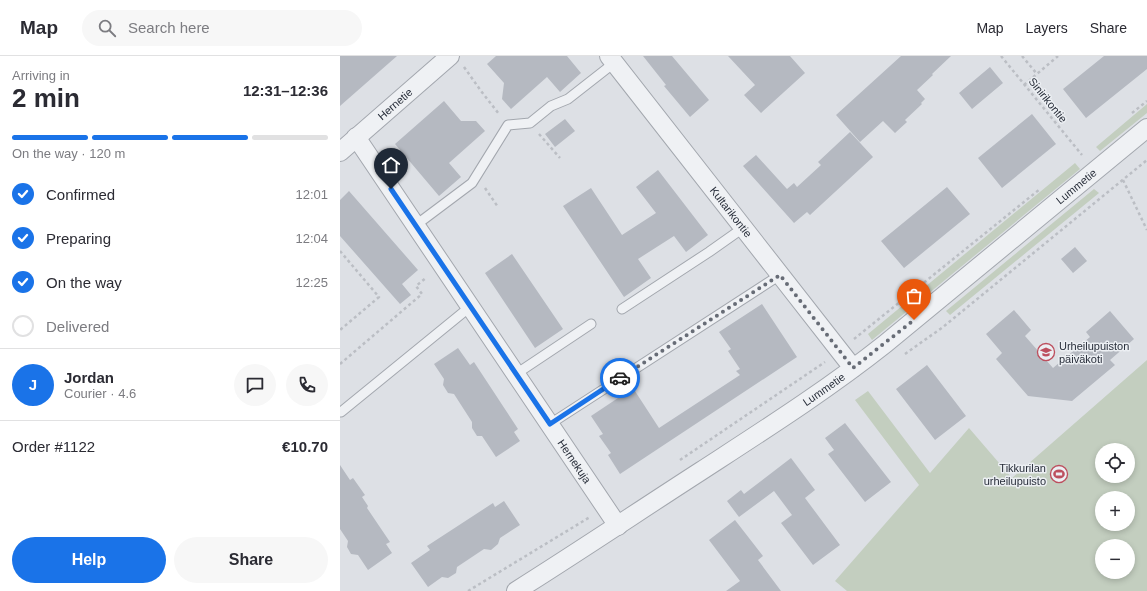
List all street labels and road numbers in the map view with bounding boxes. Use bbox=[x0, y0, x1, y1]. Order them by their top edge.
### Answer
street label: Sinirikontie bbox=[1026, 75, 1070, 125]
street label: Hernetie bbox=[375, 86, 415, 122]
street label: Lummetie bbox=[1054, 166, 1099, 206]
street label: Kultarikontie bbox=[708, 184, 754, 240]
street label: Lummetie bbox=[801, 371, 847, 408]
street label: Hernekuja bbox=[555, 437, 594, 486]

